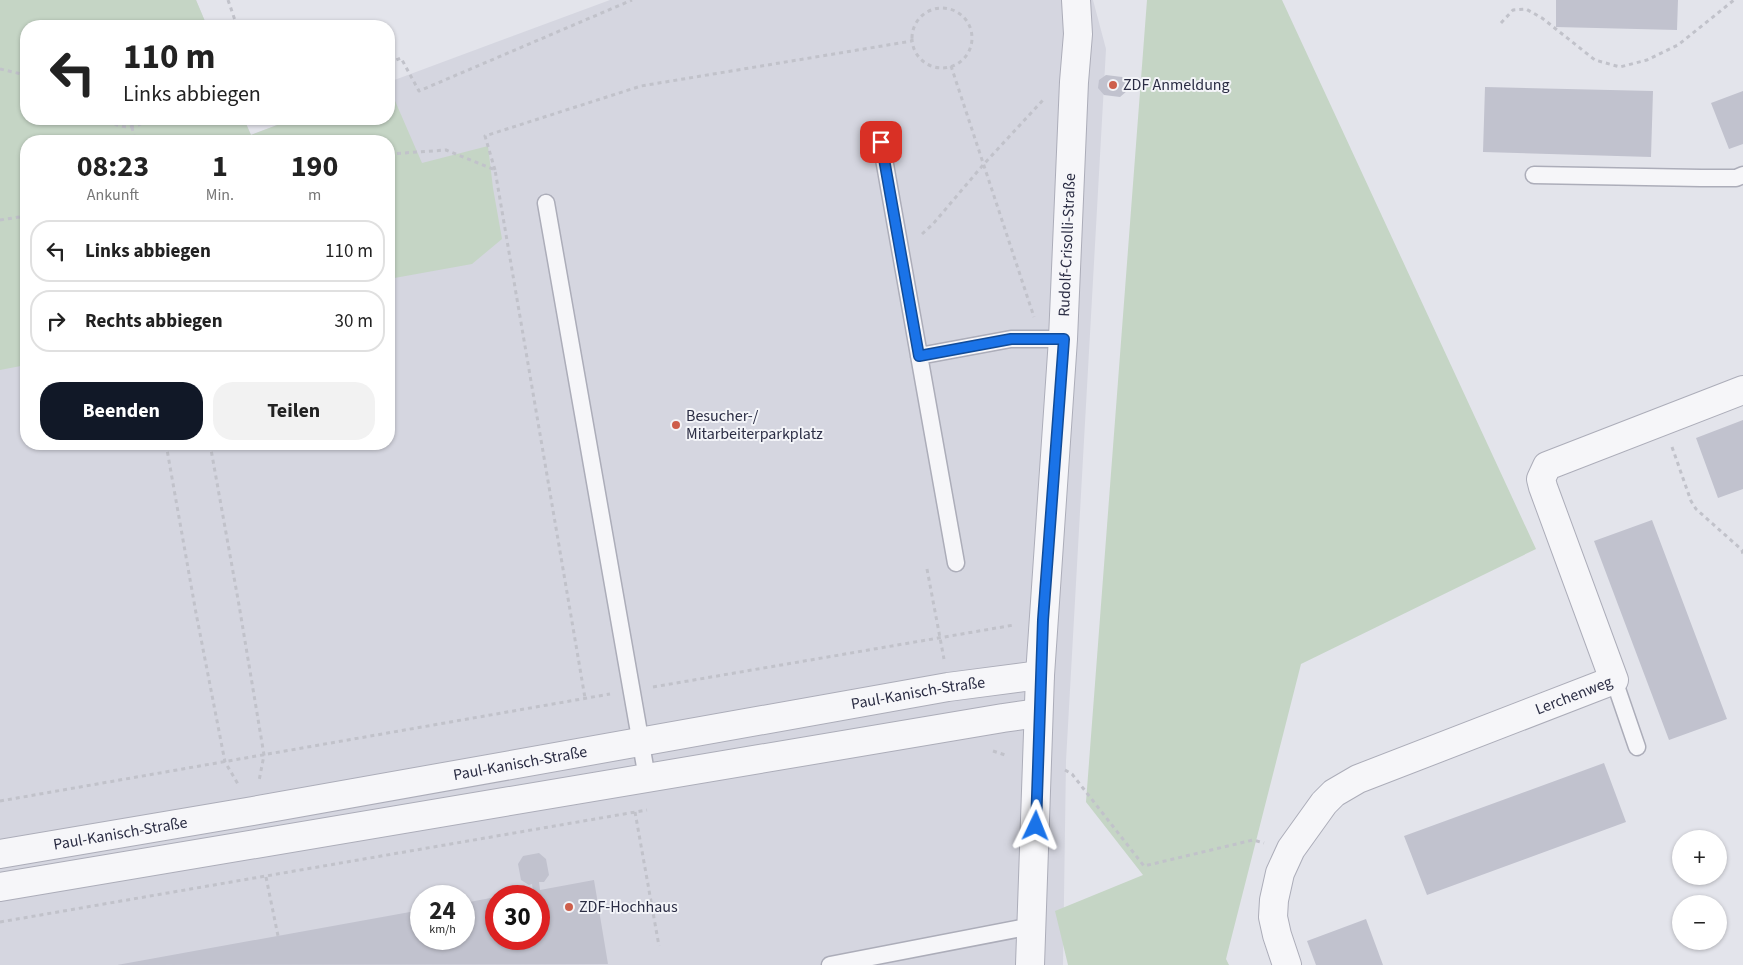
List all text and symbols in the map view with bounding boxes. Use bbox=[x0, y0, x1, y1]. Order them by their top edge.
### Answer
text: 110 m bbox=[123, 32, 215, 82]
icon: left bbox=[40, 40, 105, 105]
place label: ZDF Anmeldung bbox=[1123, 74, 1230, 96]
text: Links abbiegen bbox=[123, 78, 261, 110]
marker: ZDF Anmeldung bbox=[1107, 79, 1119, 91]
pin bbox=[860, 121, 902, 163]
icon: arrive bbox=[867, 128, 895, 156]
text: 08:23 bbox=[77, 145, 149, 188]
text: 1 bbox=[212, 145, 228, 188]
text: 190 bbox=[291, 145, 338, 188]
street label: Rudolf-Crisolli-Straße bbox=[1053, 173, 1081, 317]
text: Ankunft bbox=[87, 184, 139, 206]
text: Min. bbox=[206, 184, 234, 206]
text: m bbox=[308, 184, 321, 206]
icon: left bbox=[42, 237, 70, 265]
text: Links abbiegen bbox=[85, 238, 211, 265]
text: 110 m bbox=[325, 238, 373, 265]
icon: right bbox=[42, 307, 70, 335]
text: Rechts abbiegen bbox=[85, 308, 223, 335]
text: 30 m bbox=[335, 308, 373, 335]
button: Beenden bbox=[40, 382, 203, 440]
button: Teilen bbox=[213, 382, 375, 440]
place label: Besucher-/ Mitarbeiterparkplatz bbox=[686, 405, 823, 445]
marker: Besucher-/ Mitarbeiterparkplatz bbox=[670, 419, 682, 431]
street label: Paul-Kanisch-Straße bbox=[849, 671, 986, 715]
street label: Lerchenweg bbox=[1532, 671, 1615, 720]
street label: Paul-Kanisch-Straße bbox=[451, 741, 589, 786]
position arrow bbox=[1009, 799, 1061, 851]
street label: Paul-Kanisch-Straße bbox=[52, 811, 189, 856]
map controls bbox=[1672, 830, 1727, 950]
button: + bbox=[1672, 830, 1727, 885]
speed limit sign: 30 bbox=[485, 885, 550, 950]
text: 24 bbox=[429, 893, 456, 929]
button: − bbox=[1672, 895, 1727, 950]
place label: ZDF-Hochhaus bbox=[579, 896, 678, 918]
marker: ZDF-Hochhaus bbox=[563, 901, 575, 913]
text: km/h bbox=[429, 921, 456, 938]

